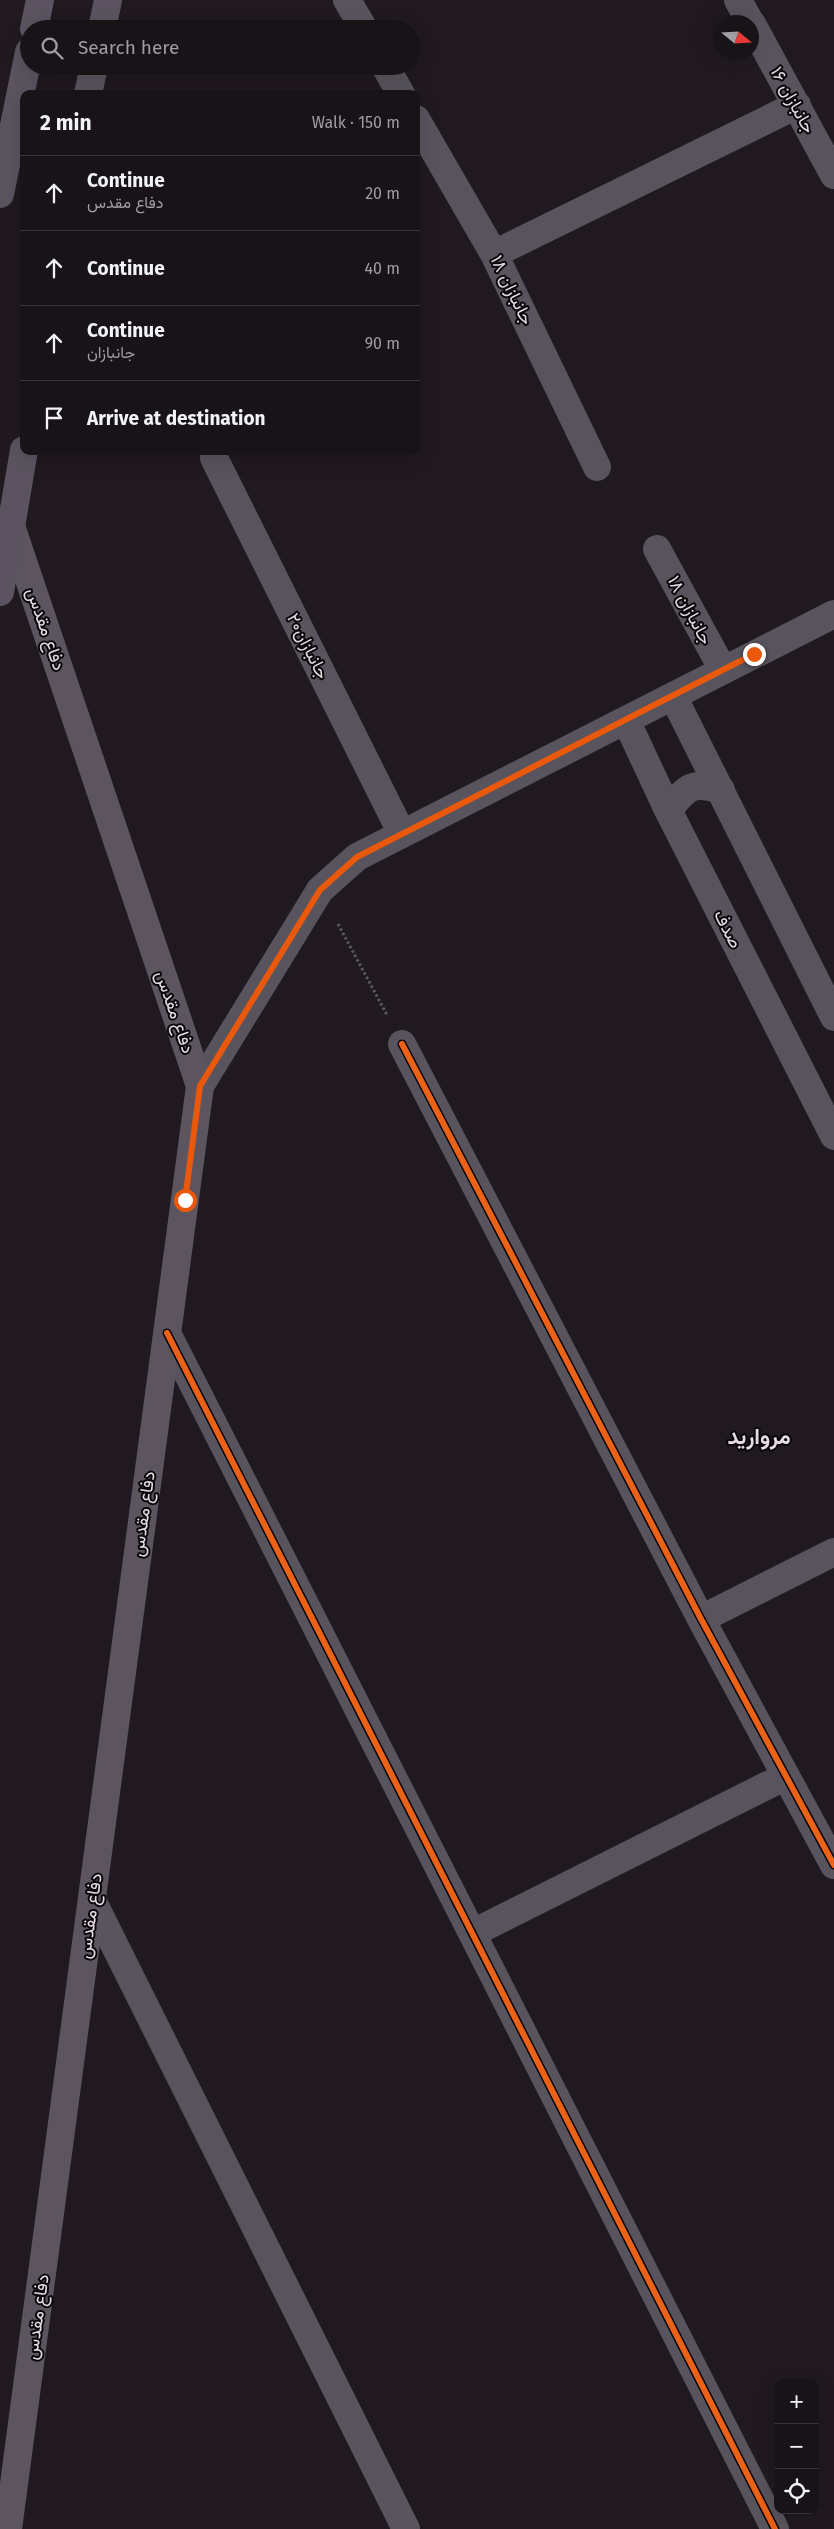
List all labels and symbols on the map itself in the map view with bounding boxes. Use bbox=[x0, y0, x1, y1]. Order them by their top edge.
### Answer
north arrow bbox=[714, 15, 759, 60]
street label: جانبازان ۱۶ bbox=[766, 63, 820, 137]
street label: جانبازان ۱۸ bbox=[486, 252, 538, 328]
street label: ۱۸ جانبازان bbox=[663, 572, 717, 648]
street label: دفاع مقدس bbox=[21, 585, 70, 674]
street label: جانبازان۲۰ bbox=[282, 609, 334, 683]
route end bbox=[743, 643, 766, 666]
street label: صدف bbox=[709, 906, 747, 952]
street label: دفاع مقدس bbox=[150, 968, 199, 1057]
route start bbox=[174, 1189, 197, 1212]
district label: مروارید bbox=[727, 1423, 791, 1450]
street label: دفاع مقدس bbox=[126, 1470, 161, 1558]
street label: دفاع مقدس bbox=[73, 1872, 108, 1960]
street label: دفاع مقدس bbox=[20, 2273, 55, 2361]

